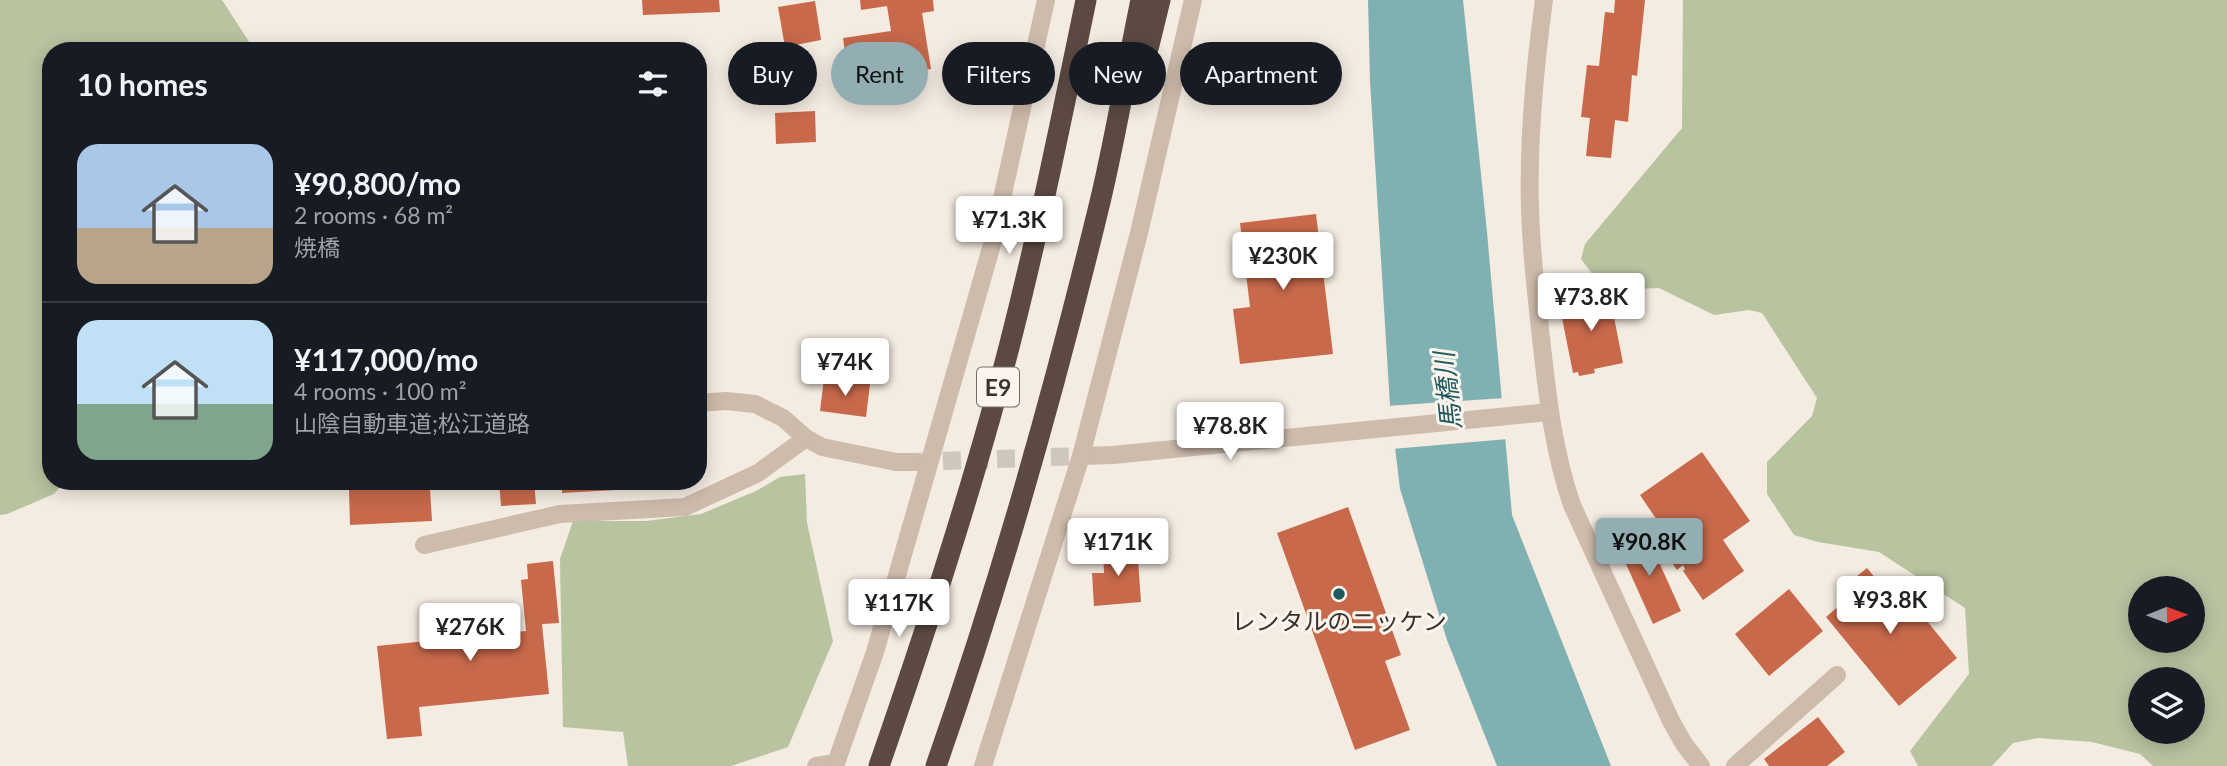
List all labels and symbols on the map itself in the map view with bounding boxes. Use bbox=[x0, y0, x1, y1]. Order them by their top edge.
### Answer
pin: ¥71.3K bbox=[952, 196, 1066, 256]
pin: ¥230K bbox=[1234, 232, 1332, 292]
pin: ¥73.8K bbox=[1534, 274, 1648, 333]
pin: ¥74K bbox=[804, 338, 886, 398]
water label: 馬橋川 bbox=[1427, 348, 1467, 431]
road number: E9 bbox=[977, 368, 1019, 406]
pin: ¥78.8K bbox=[1173, 402, 1287, 462]
pin: ¥171K bbox=[1069, 518, 1167, 578]
pin: ¥90.8K bbox=[1592, 518, 1706, 578]
pin: ¥93.8K bbox=[1833, 576, 1947, 636]
north arrow bbox=[2128, 576, 2205, 653]
pin: ¥117K bbox=[850, 580, 948, 639]
marker: レンタルのニッケン bbox=[1331, 586, 1347, 602]
pin: ¥276K bbox=[421, 604, 519, 663]
place label: レンタルのニッケン bbox=[1231, 606, 1447, 635]

